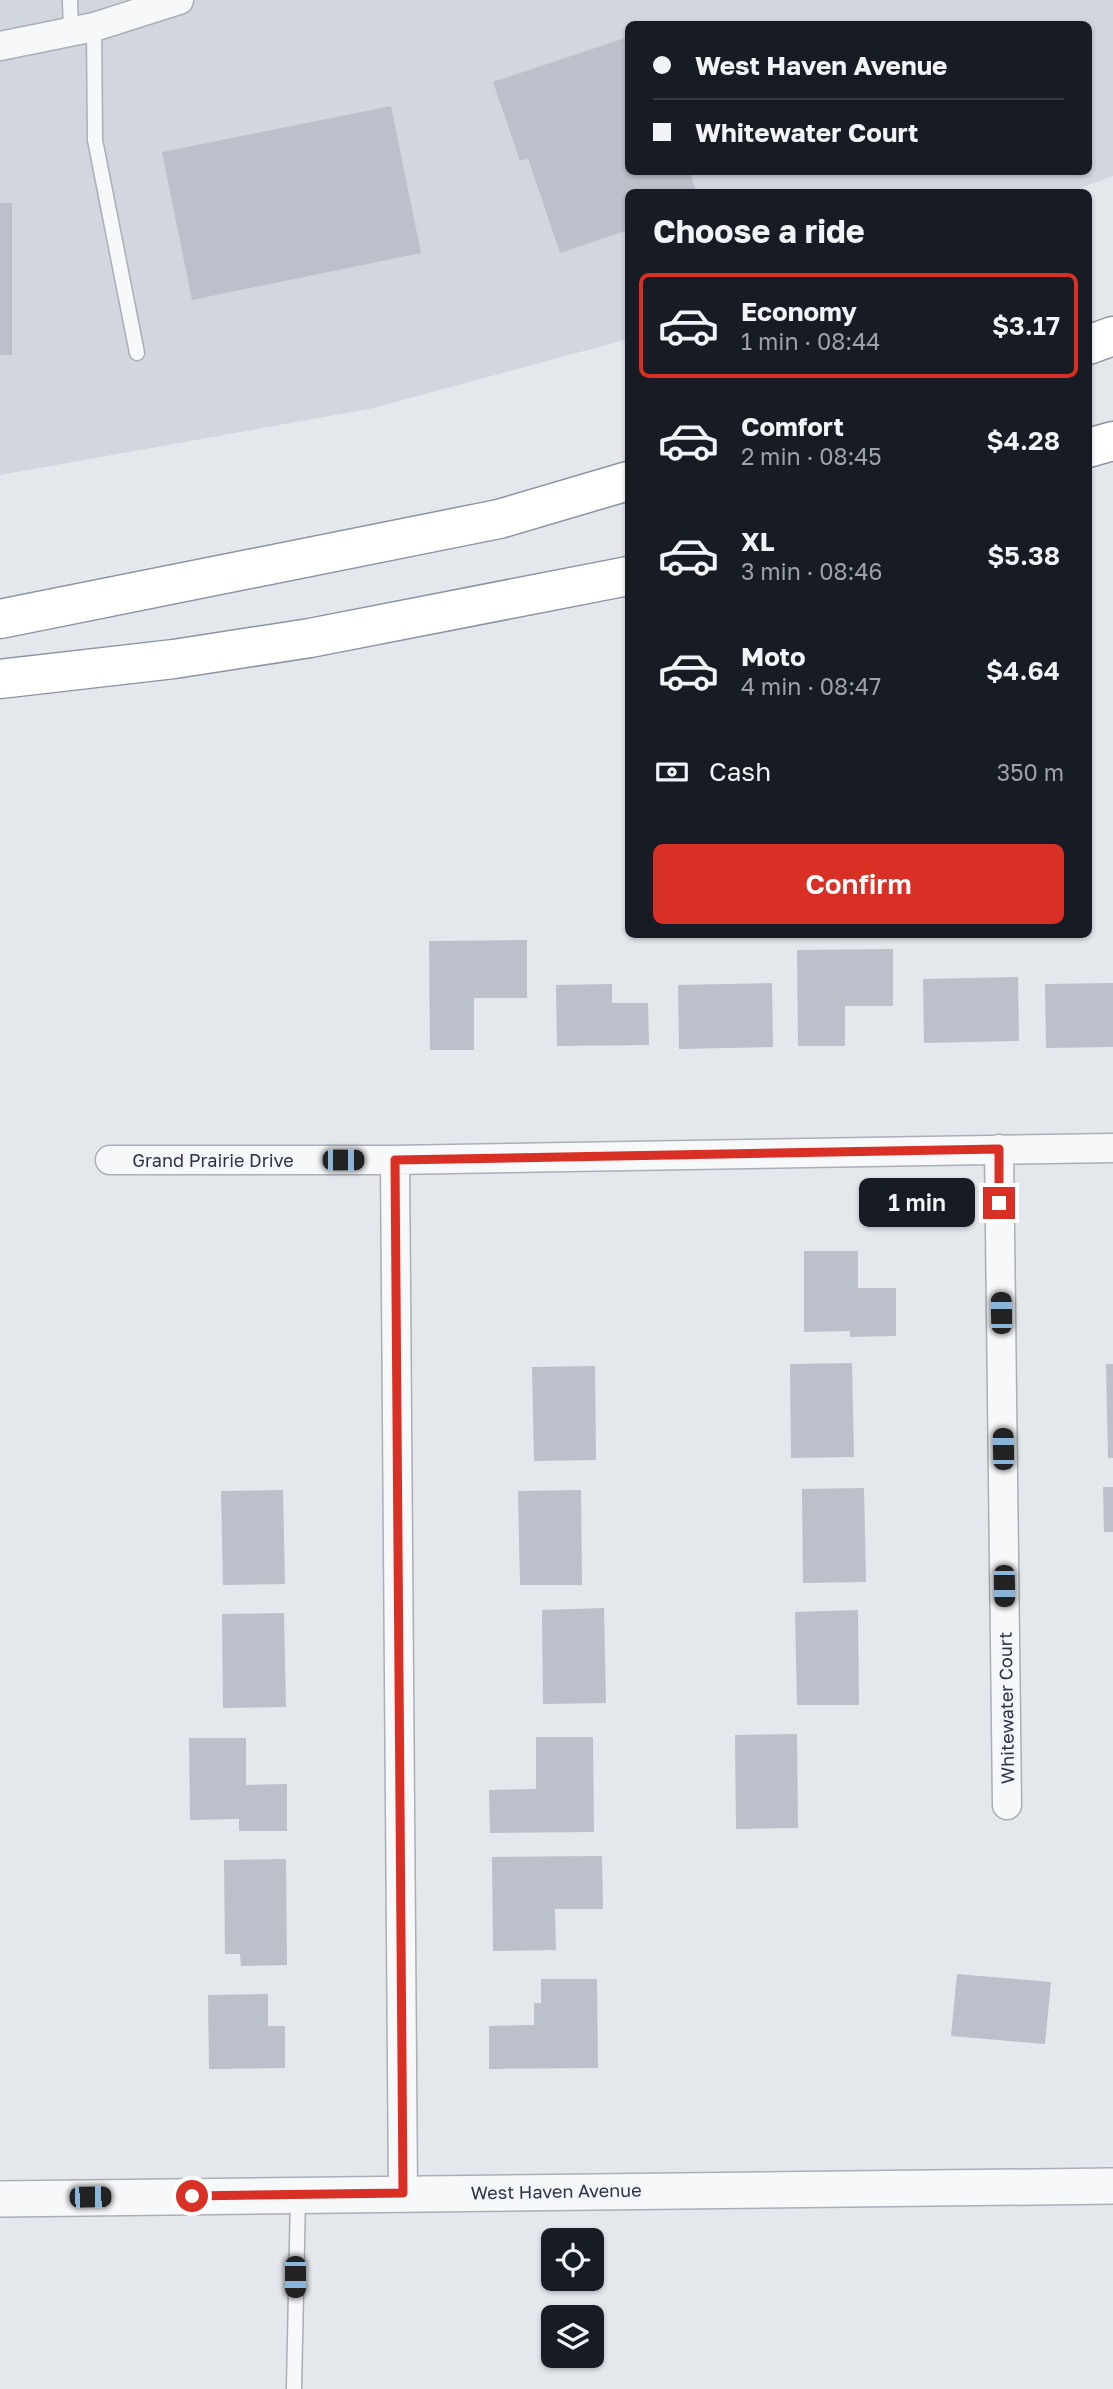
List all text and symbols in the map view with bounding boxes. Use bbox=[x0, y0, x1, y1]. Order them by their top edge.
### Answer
text: West Haven Avenue bbox=[695, 50, 947, 81]
text: Whitewater Court bbox=[695, 117, 918, 148]
text: Choose a ride bbox=[653, 212, 865, 250]
icon: car bbox=[657, 294, 720, 357]
text: Economy bbox=[741, 296, 857, 327]
text: $3.17 bbox=[992, 310, 1060, 341]
text: 1 min · 08:44 bbox=[741, 327, 880, 355]
icon: car bbox=[657, 409, 720, 472]
text: Comfort bbox=[741, 411, 844, 442]
text: $4.28 bbox=[987, 425, 1060, 456]
text: 2 min · 08:45 bbox=[741, 442, 882, 470]
icon: car bbox=[657, 524, 720, 587]
text: XL bbox=[741, 526, 775, 557]
text: $5.38 bbox=[987, 540, 1060, 571]
text: 3 min · 08:46 bbox=[741, 557, 882, 585]
icon: car bbox=[657, 639, 720, 702]
text: Moto bbox=[741, 641, 806, 672]
text: $4.64 bbox=[986, 655, 1060, 686]
text: 4 min · 08:47 bbox=[741, 672, 881, 700]
icon: cash bbox=[653, 753, 691, 791]
text: Cash bbox=[709, 756, 771, 787]
text: 350 m bbox=[997, 758, 1064, 786]
button: Confirm bbox=[653, 844, 1064, 924]
street label: Grand Prairie Drive bbox=[132, 1149, 294, 1171]
car bbox=[323, 1150, 365, 1171]
callout: 1 min bbox=[859, 1178, 974, 1228]
route end bbox=[983, 1187, 1015, 1219]
text: 1 min bbox=[888, 1188, 946, 1216]
car bbox=[991, 1292, 1012, 1334]
car bbox=[993, 1428, 1014, 1470]
car bbox=[994, 1565, 1015, 1607]
street label: Whitewater Court bbox=[994, 1632, 1018, 1784]
street label: West Haven Avenue bbox=[470, 2179, 642, 2203]
route start bbox=[176, 2180, 208, 2212]
car bbox=[69, 2186, 112, 2208]
map controls bbox=[541, 2228, 604, 2368]
button: locate bbox=[541, 2228, 604, 2291]
car bbox=[285, 2256, 306, 2298]
button: layers bbox=[541, 2305, 604, 2368]

